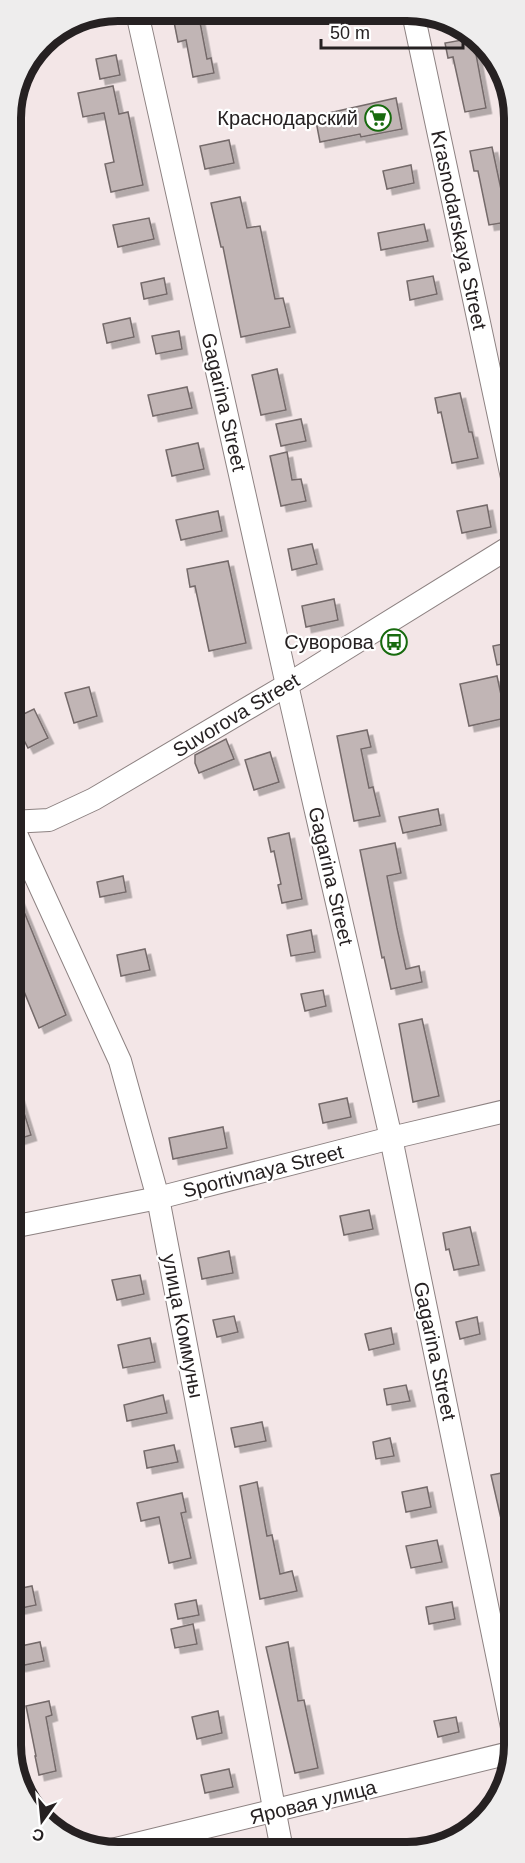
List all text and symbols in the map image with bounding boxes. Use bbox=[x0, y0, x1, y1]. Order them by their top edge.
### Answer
scale bar bbox=[321, 12, 464, 50]
text: 50 m bbox=[330, 23, 370, 43]
supermarket icon: Краснодарский bbox=[363, 103, 393, 133]
place label: Краснодарский bbox=[217, 107, 358, 129]
street label: Krasnodarskaya Street bbox=[427, 128, 491, 332]
street label: Gagarina Street bbox=[197, 331, 251, 474]
bus stop icon: Суворова bbox=[379, 627, 409, 657]
place label: Суворова bbox=[284, 631, 375, 653]
street label: Suvorova Street bbox=[169, 668, 304, 761]
street label: Gagarina Street bbox=[304, 805, 358, 948]
street label: Sportivnaya Street bbox=[181, 1140, 346, 1202]
street label: улица Коммуны bbox=[158, 1252, 208, 1400]
street label: Gagarina Street bbox=[410, 1280, 461, 1423]
street label: Яровая улица bbox=[247, 1775, 379, 1828]
north arrow bbox=[12, 1791, 72, 1851]
text: С bbox=[30, 1825, 46, 1845]

